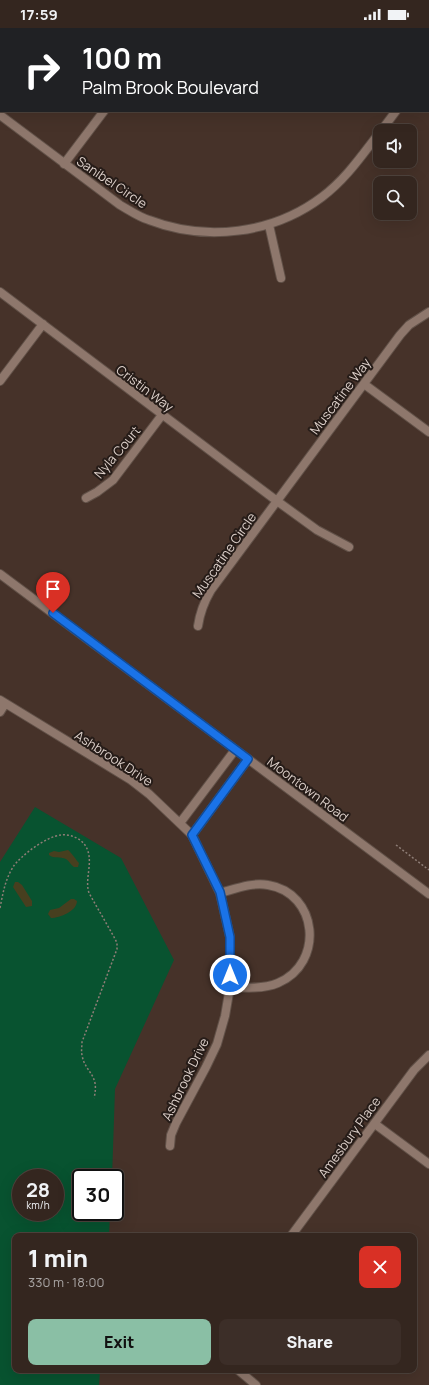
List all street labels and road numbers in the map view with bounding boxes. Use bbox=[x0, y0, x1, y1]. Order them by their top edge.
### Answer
street label: Sanibel Circle bbox=[73, 152, 151, 212]
street label: Muscatine Way bbox=[305, 354, 375, 438]
street label: Cristin Way bbox=[113, 360, 178, 416]
street label: Nyla Court bbox=[90, 422, 144, 482]
street label: Muscatine Circle bbox=[188, 508, 260, 601]
street label: Ashbrook Drive bbox=[71, 726, 157, 790]
street label: Moontown Road bbox=[264, 752, 352, 826]
street label: Ashbrook Drive bbox=[157, 1034, 213, 1123]
street label: Amesbury Place bbox=[314, 1093, 385, 1181]

